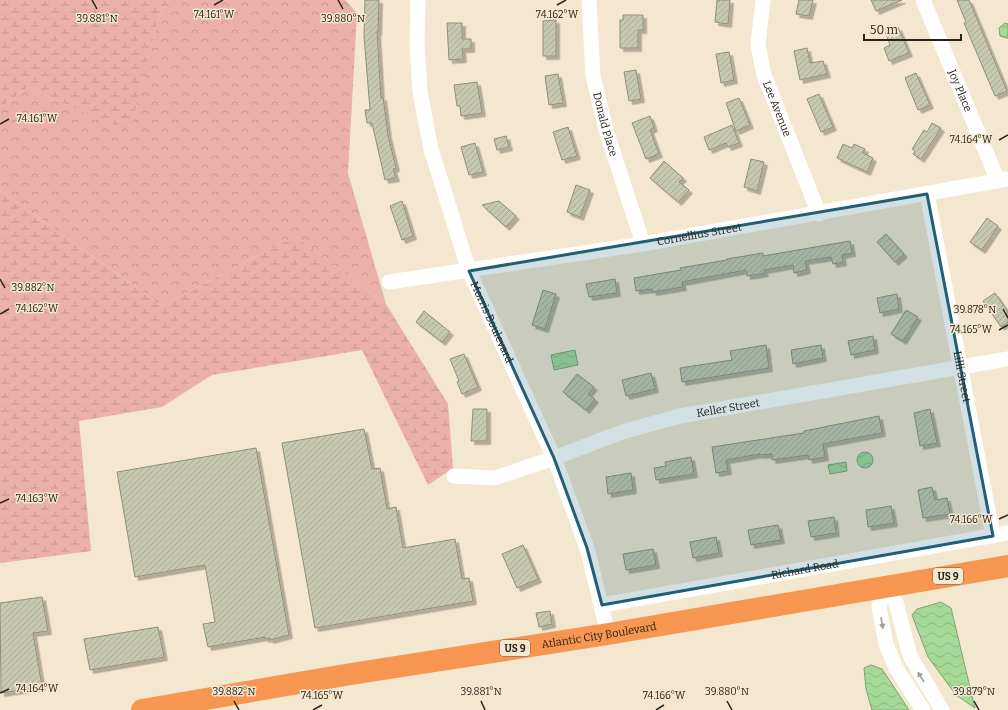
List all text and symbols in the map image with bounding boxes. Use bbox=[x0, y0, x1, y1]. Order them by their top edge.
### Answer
text: 74.161°W bbox=[194, 9, 235, 21]
text: 74.162°W bbox=[536, 9, 579, 21]
text: 39.881°N bbox=[76, 13, 118, 25]
text: 39.880°N bbox=[321, 13, 365, 25]
scale bar bbox=[864, 16, 961, 42]
text: 50 m bbox=[870, 23, 899, 37]
street label: Joy Place bbox=[945, 67, 975, 114]
street label: Lee Avenue bbox=[760, 79, 794, 139]
street label: Donald Place bbox=[590, 91, 620, 158]
text: 74.161°W bbox=[17, 113, 58, 125]
text: 74.164°W bbox=[950, 134, 993, 146]
street label: Cornellius Street bbox=[656, 221, 743, 248]
street label: Morris Boulevard bbox=[468, 279, 516, 365]
text: 39.882°N bbox=[12, 282, 55, 294]
text: 74.162°W bbox=[16, 303, 59, 315]
text: 39.878°N bbox=[954, 304, 996, 316]
text: 74.165°W bbox=[950, 324, 993, 336]
street label: Lilli Street bbox=[950, 350, 973, 404]
street label: Keller Street bbox=[695, 396, 761, 420]
text: 74.163°W bbox=[16, 493, 59, 505]
text: 74.166°W bbox=[950, 514, 993, 526]
street label: Richard Road bbox=[770, 557, 840, 582]
road number: US 9 bbox=[933, 568, 963, 584]
one-way arrow bbox=[879, 617, 885, 629]
street label: Atlantic City Boulevard bbox=[541, 620, 658, 651]
road number: US 9 bbox=[500, 640, 530, 656]
one-way arrow bbox=[918, 671, 925, 683]
text: 74.164°W bbox=[16, 683, 59, 695]
text: 39.882°N bbox=[213, 686, 256, 698]
text: 39.881°N bbox=[460, 686, 502, 698]
text: 39.880°N bbox=[705, 686, 749, 698]
text: 39.879°N bbox=[953, 686, 995, 698]
text: 74.165°W bbox=[301, 690, 344, 702]
text: 74.166°W bbox=[643, 690, 686, 702]

